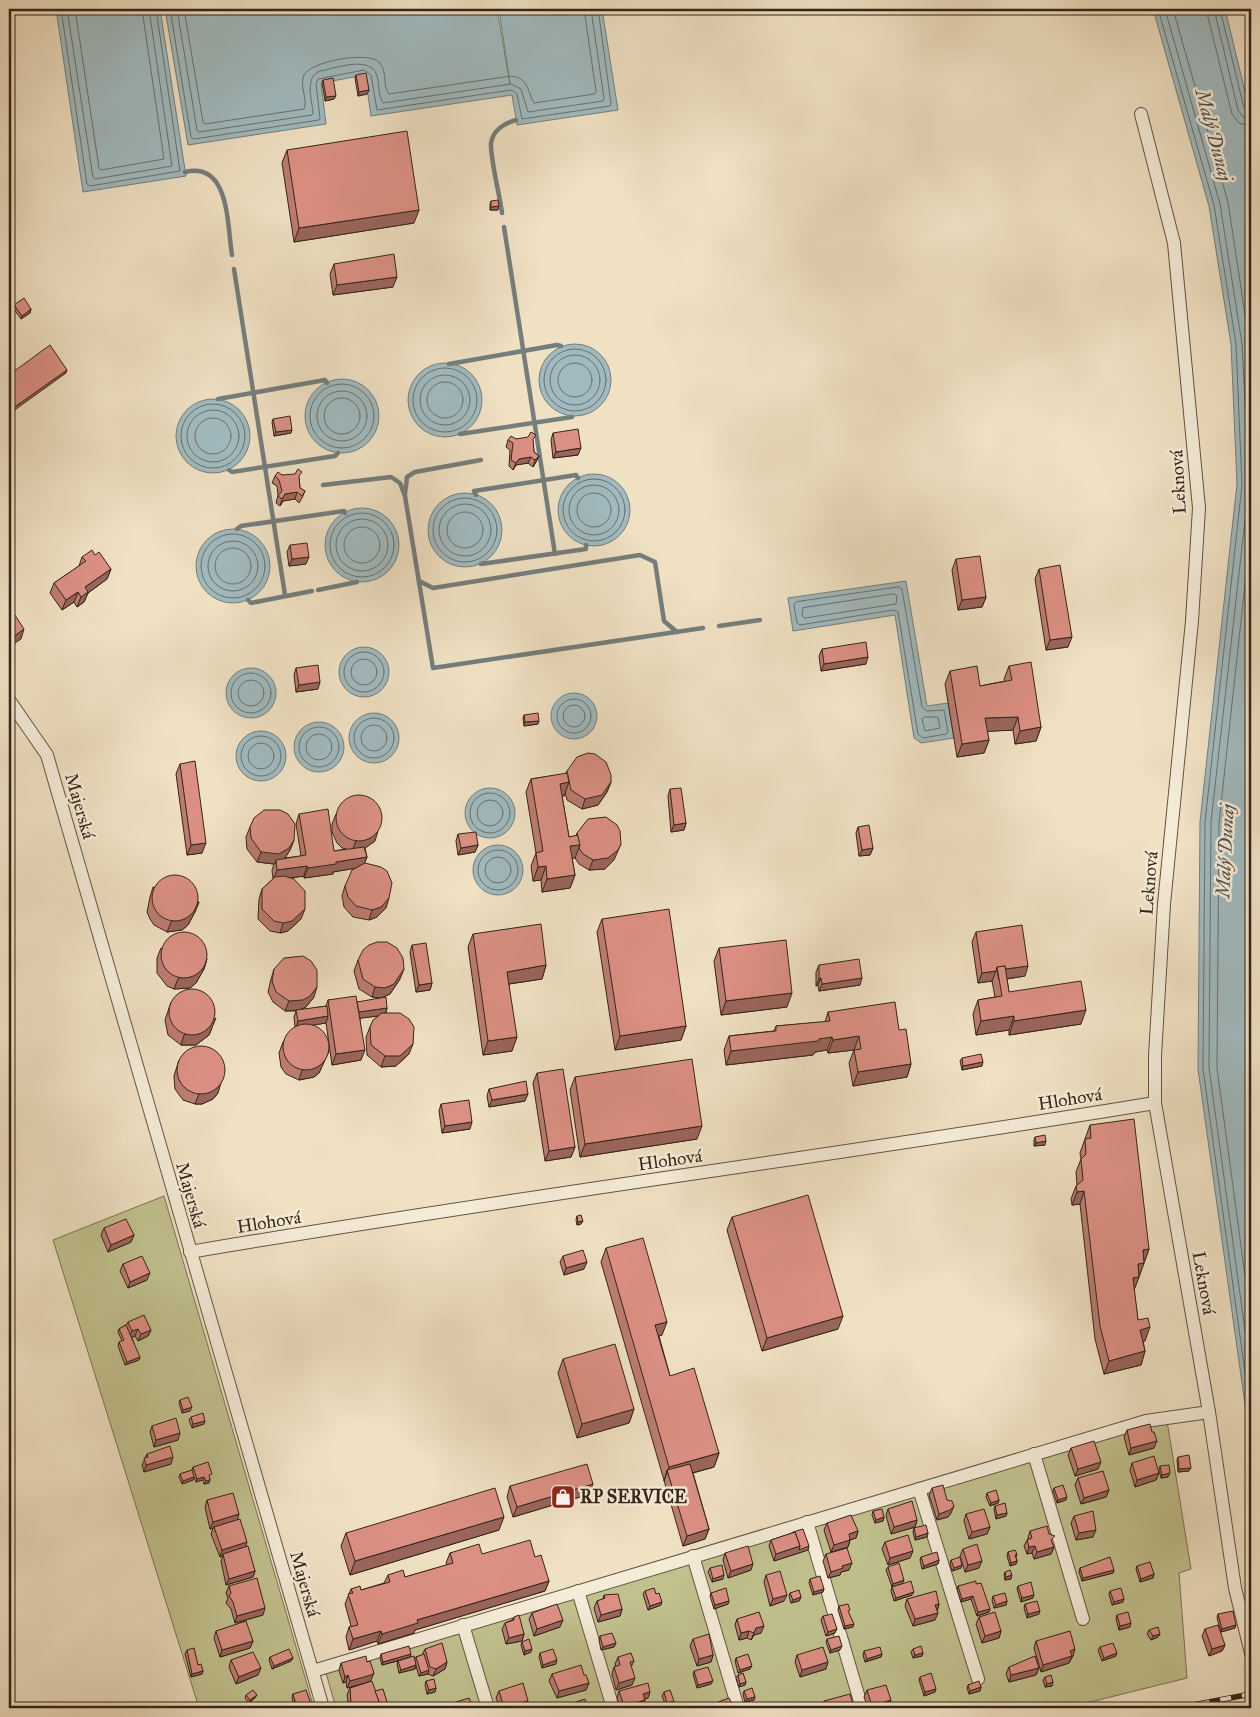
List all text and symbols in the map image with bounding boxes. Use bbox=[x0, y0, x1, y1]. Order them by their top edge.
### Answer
water label: Malý Dunaj bbox=[1190, 85, 1238, 185]
street label: Leknová bbox=[1165, 449, 1191, 515]
street label: Majerská bbox=[60, 771, 100, 842]
water label: Malý Dunaj bbox=[1211, 802, 1239, 901]
street label: Leknová bbox=[1135, 850, 1163, 916]
street label: Hlohová bbox=[1036, 1083, 1104, 1115]
street label: Hlohová bbox=[636, 1145, 704, 1175]
street label: Majerská bbox=[171, 1160, 211, 1231]
street label: Hlohová bbox=[235, 1206, 303, 1238]
street label: Leknová bbox=[1188, 1250, 1220, 1317]
shop icon: RP SERVICE bbox=[550, 1484, 576, 1510]
place label: RP SERVICE bbox=[580, 1486, 687, 1508]
street label: Majerská bbox=[285, 1549, 325, 1620]

